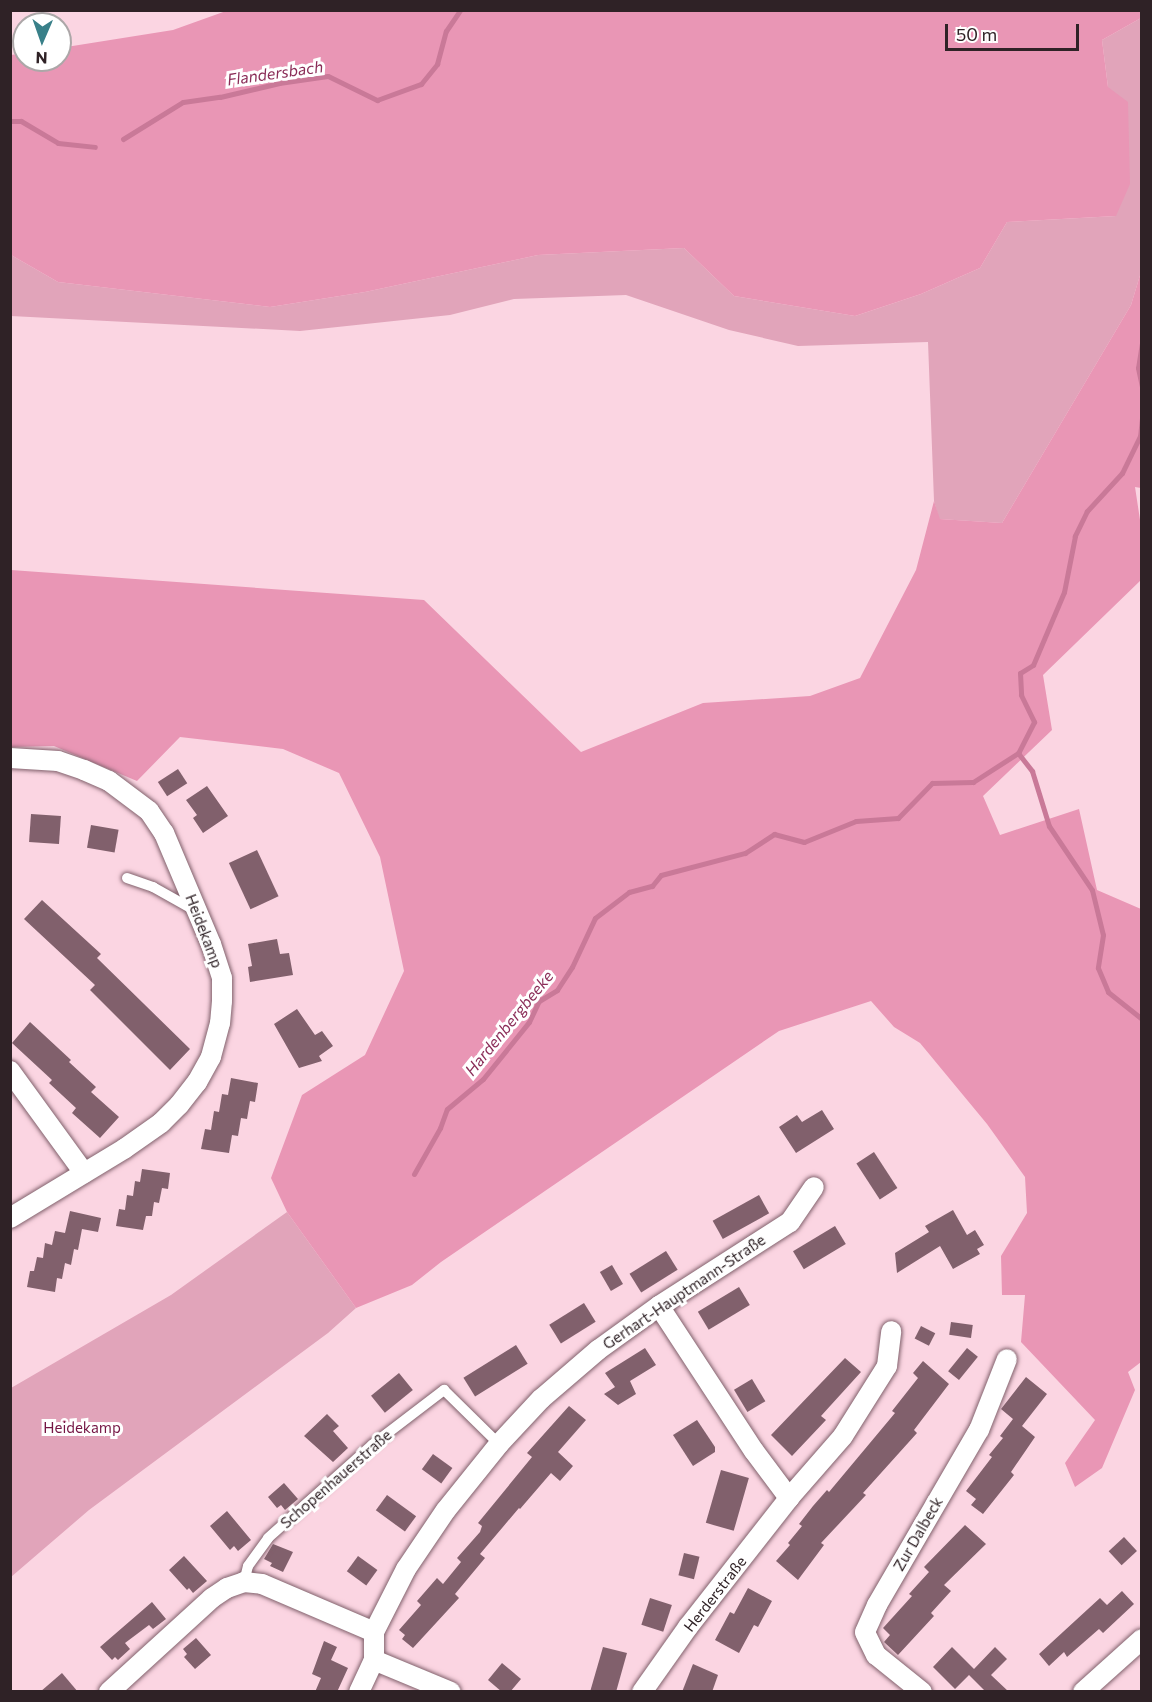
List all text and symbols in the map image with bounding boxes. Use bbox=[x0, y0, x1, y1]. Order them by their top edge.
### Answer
north arrow bbox=[12, 12, 72, 72]
scale bar bbox=[948, 12, 1082, 50]
text: 50 m bbox=[956, 23, 997, 45]
text: N bbox=[35, 49, 48, 68]
water label: Flandersbach bbox=[226, 57, 324, 89]
street label: Heidekamp bbox=[182, 892, 226, 970]
water label: Hardenbergbeeke bbox=[461, 967, 557, 1079]
street label: Gerhart-Hauptmann-Straße bbox=[599, 1231, 769, 1353]
park label: Heidekamp bbox=[43, 1419, 121, 1437]
street label: Schopenhauerstraße bbox=[277, 1426, 395, 1532]
street label: Zur Dalbeck bbox=[890, 1494, 946, 1574]
street label: Herderstraße bbox=[680, 1553, 750, 1635]

